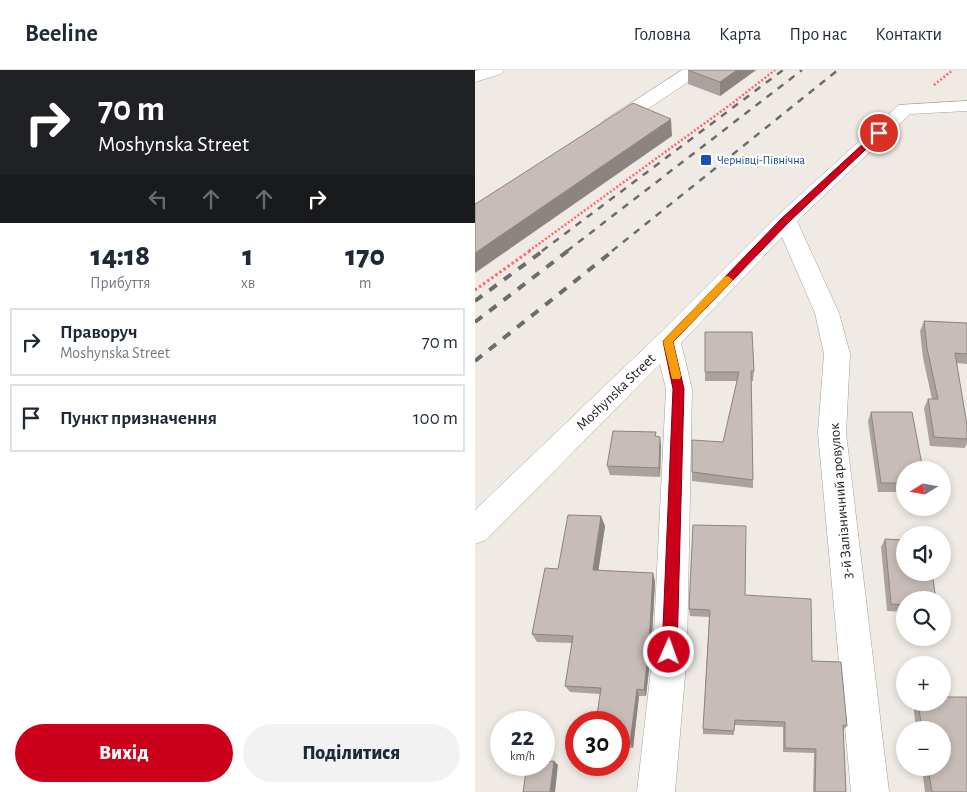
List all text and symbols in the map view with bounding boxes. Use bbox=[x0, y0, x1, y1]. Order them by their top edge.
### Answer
text: Beeline bbox=[25, 22, 98, 46]
text: Головна bbox=[634, 26, 691, 44]
text: Карта bbox=[719, 26, 761, 44]
text: Про нас bbox=[789, 26, 847, 44]
text: Контакти bbox=[875, 26, 942, 44]
icon: right bbox=[15, 90, 80, 155]
text: 70 m bbox=[98, 92, 165, 127]
pin bbox=[858, 112, 900, 154]
icon: arrive bbox=[865, 119, 893, 147]
text: Moshynska Street bbox=[98, 133, 249, 155]
marker: Чернівці-Північна bbox=[699, 153, 713, 167]
place label: Чернівці-Північна bbox=[717, 154, 806, 166]
icon: left bbox=[144, 185, 172, 213]
icon: ahead bbox=[197, 185, 225, 213]
icon: ahead bbox=[250, 185, 278, 213]
icon: right bbox=[303, 185, 331, 213]
text: 14:18 bbox=[91, 241, 150, 271]
text: 1 bbox=[242, 241, 253, 271]
text: 170 bbox=[345, 241, 385, 271]
text: Прибуття bbox=[90, 275, 151, 291]
text: хв bbox=[241, 275, 255, 291]
text: m bbox=[359, 275, 371, 291]
text: Праворуч bbox=[60, 323, 138, 342]
icon: right bbox=[17, 328, 45, 356]
text: 70 m bbox=[422, 333, 458, 352]
text: Moshynska Street bbox=[60, 345, 170, 361]
street label: Moshynska Street bbox=[574, 351, 658, 433]
icon: arrive bbox=[17, 404, 45, 432]
text: Пункт призначення bbox=[60, 409, 217, 428]
text: 100 m bbox=[413, 409, 458, 428]
street label: 3-й Залізничний аровулок bbox=[827, 422, 855, 580]
north arrow bbox=[896, 461, 951, 516]
map controls bbox=[896, 461, 951, 776]
button: sound bbox=[896, 526, 951, 581]
button: search bbox=[896, 591, 951, 646]
position arrow bbox=[642, 625, 694, 677]
button: + bbox=[896, 656, 951, 711]
speed limit sign: 30 bbox=[565, 711, 630, 776]
button: − bbox=[896, 721, 951, 776]
button: Вихід bbox=[15, 724, 233, 782]
button: Поділитися bbox=[243, 724, 460, 782]
text: 22 bbox=[511, 725, 534, 750]
text: km/h bbox=[510, 750, 535, 762]

